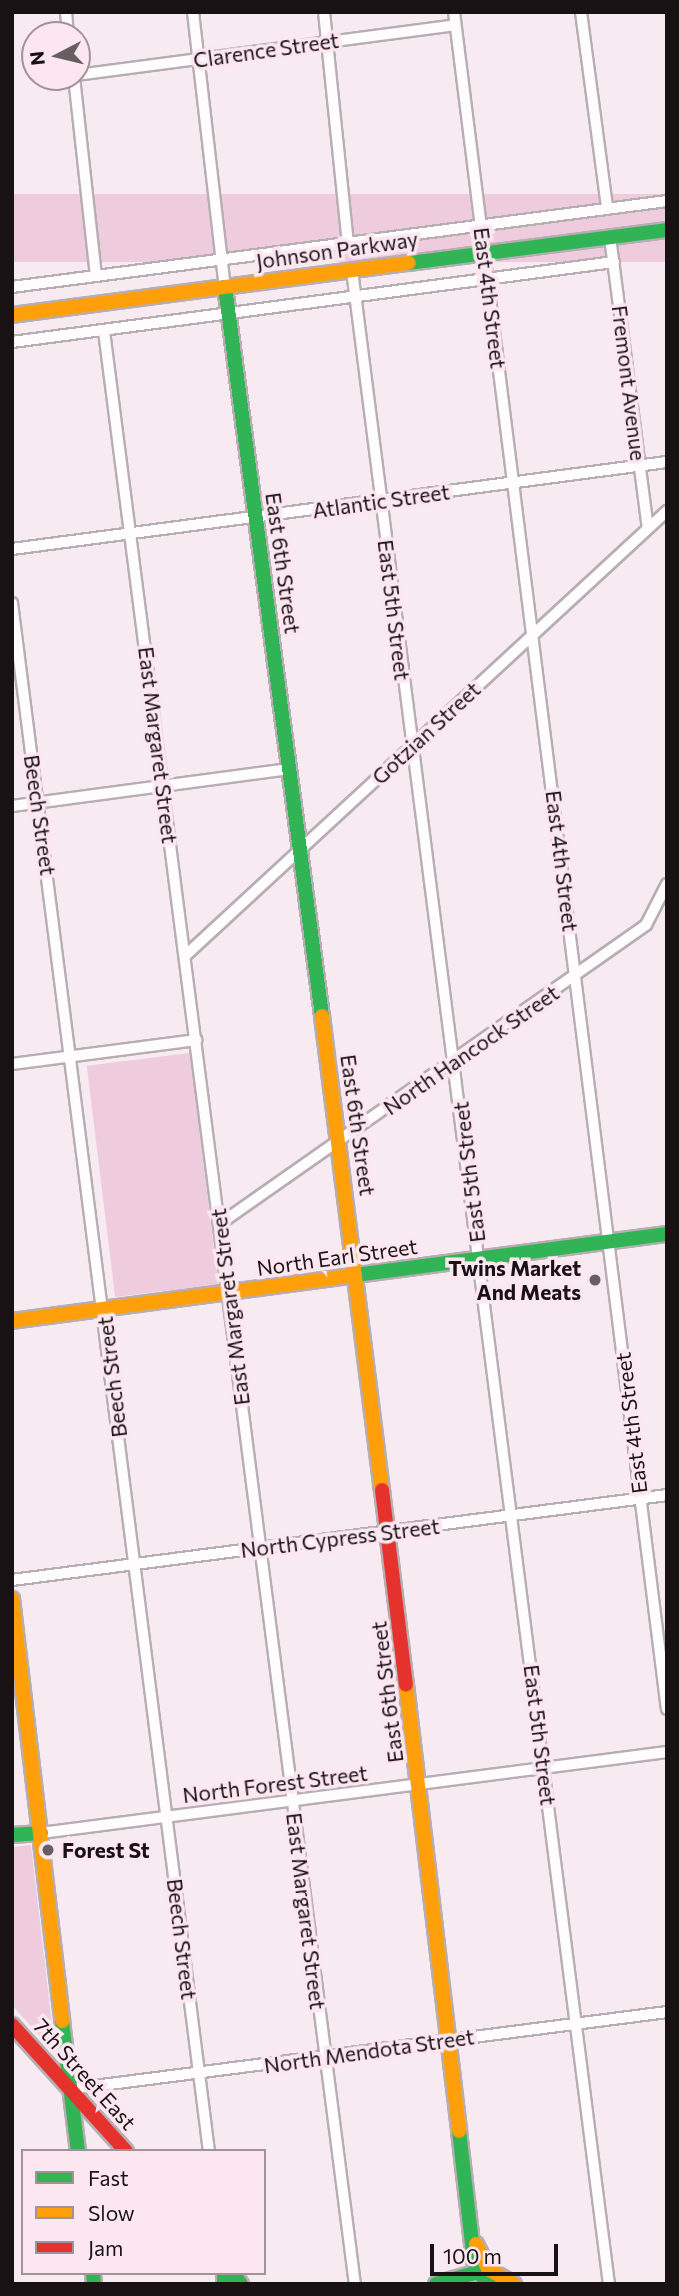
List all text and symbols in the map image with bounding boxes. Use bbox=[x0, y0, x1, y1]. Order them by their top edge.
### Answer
north arrow bbox=[21, 21, 91, 91]
street label: Clarence Street bbox=[192, 27, 340, 73]
text: N bbox=[24, 50, 49, 67]
street label: Johnson Parkway bbox=[255, 226, 419, 274]
street label: East 4th Street bbox=[469, 226, 511, 370]
street label: Fremont Avenue bbox=[607, 304, 651, 462]
street label: Atlantic Street bbox=[311, 479, 451, 523]
street label: East 6th Street bbox=[261, 491, 305, 635]
street label: East 5th Street bbox=[373, 538, 415, 682]
street label: East Margaret Street bbox=[133, 645, 183, 845]
street label: Gotzian Street bbox=[367, 677, 485, 789]
street label: Beech Street bbox=[19, 753, 61, 877]
street label: East 4th Street bbox=[541, 789, 583, 933]
street label: North Hancock Street bbox=[378, 980, 564, 1120]
street label: East 6th Street bbox=[336, 1053, 380, 1197]
street label: East 5th Street bbox=[448, 1100, 490, 1244]
street label: East Margaret Street bbox=[205, 1207, 255, 1407]
street label: North Earl Street bbox=[255, 1233, 419, 1281]
place label: Twins Market And Meats bbox=[448, 1255, 581, 1305]
marker: Twins Market And Meats bbox=[587, 1272, 603, 1288]
street label: Beech Street bbox=[92, 1315, 132, 1439]
street label: East 4th Street bbox=[610, 1351, 652, 1495]
street label: North Cypress Street bbox=[239, 1513, 441, 1563]
street label: East 6th Street bbox=[366, 1620, 408, 1764]
street label: East 5th Street bbox=[519, 1663, 561, 1807]
street label: North Forest Street bbox=[181, 1760, 369, 1808]
street label: East Margaret Street bbox=[281, 1811, 331, 2011]
place label: Forest St bbox=[62, 1837, 150, 1863]
marker: Forest St bbox=[40, 1842, 56, 1858]
street label: Beech Street bbox=[162, 1877, 202, 2001]
street label: 7th Street East bbox=[29, 2013, 141, 2135]
street label: North Mendota Street bbox=[262, 2024, 476, 2078]
legend bbox=[21, 2149, 266, 2275]
text: Fast bbox=[88, 2165, 129, 2190]
text: Slow bbox=[88, 2200, 135, 2225]
scale bar bbox=[434, 2230, 562, 2274]
text: Jam bbox=[88, 2235, 123, 2260]
text: 100 m bbox=[443, 2243, 502, 2268]

